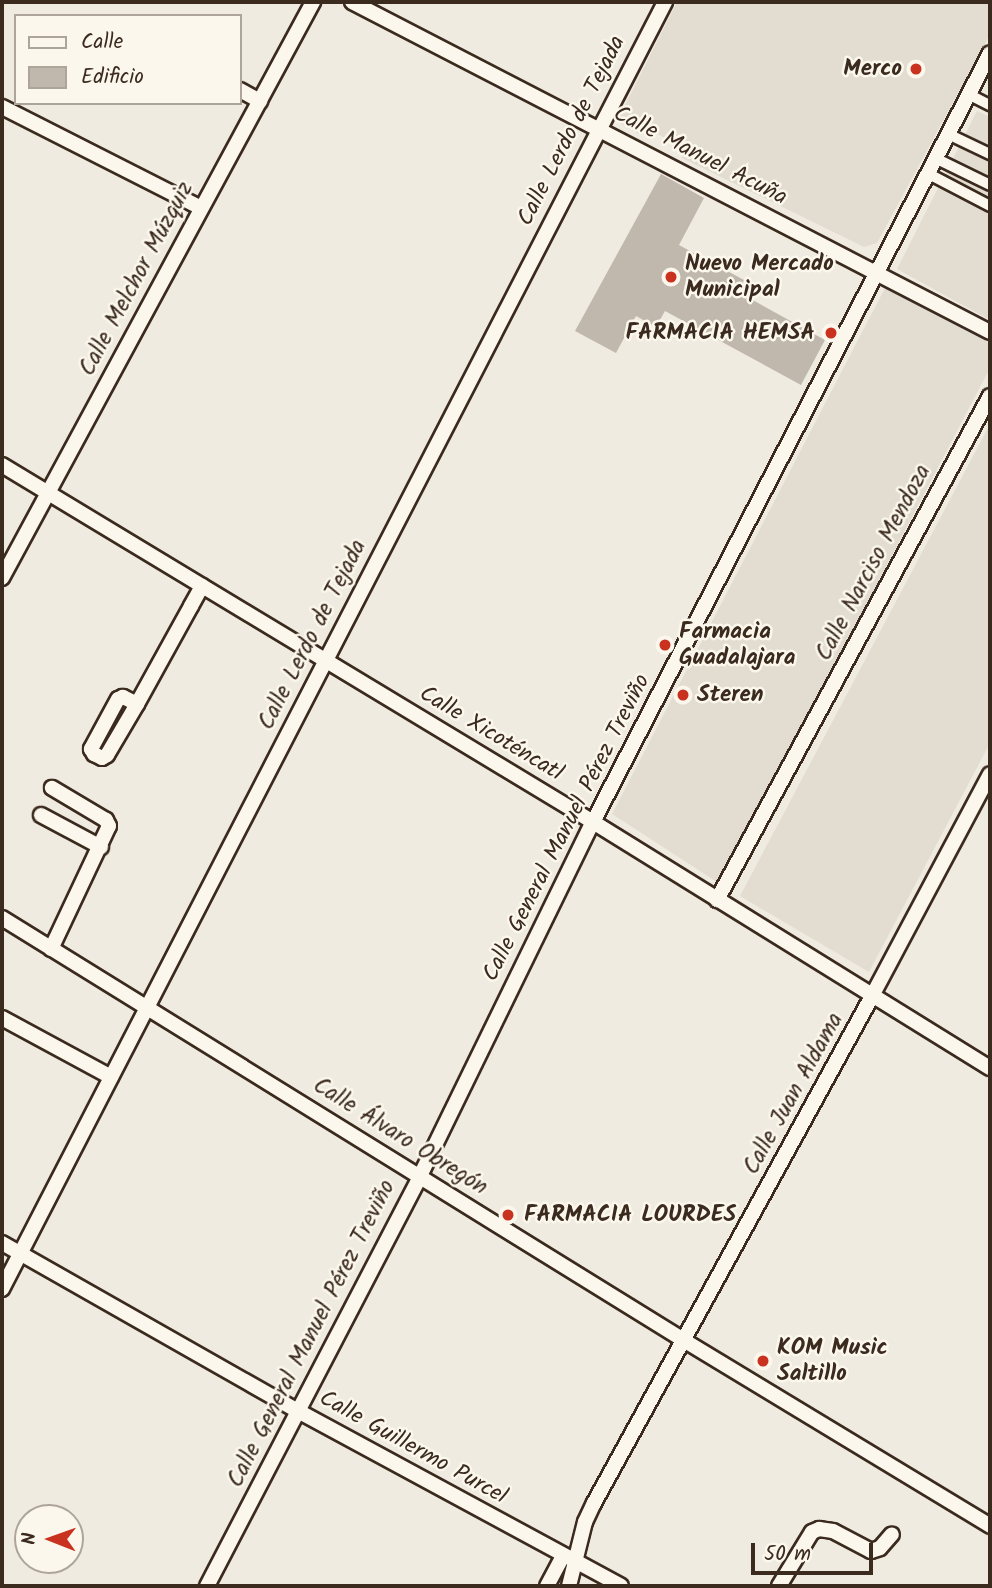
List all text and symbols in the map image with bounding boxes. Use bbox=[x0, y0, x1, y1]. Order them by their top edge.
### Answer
legend bbox=[14, 14, 242, 105]
text: Calle bbox=[81, 26, 123, 59]
street label: Calle Lerdo de Tejada bbox=[512, 31, 632, 231]
place label: Merco bbox=[843, 55, 902, 83]
text: Edificio bbox=[81, 61, 144, 94]
marker: Merco bbox=[908, 61, 924, 77]
street label: Calle Manuel Acuña bbox=[609, 100, 791, 212]
street label: Calle Melchor Múzquiz bbox=[74, 177, 200, 381]
place label: Nuevo Mercado Municipal bbox=[685, 250, 834, 304]
marker: Nuevo Mercado Municipal bbox=[663, 269, 679, 285]
place label: FARMACIA HEMSA bbox=[625, 319, 815, 347]
marker: FARMACIA HEMSA bbox=[821, 323, 841, 343]
street label: Calle Narciso Mendoza bbox=[811, 460, 937, 666]
street label: Calle Lerdo de Tejada bbox=[253, 535, 373, 735]
place label: Farmacia Guadalajara bbox=[679, 618, 795, 672]
marker: Farmacia Guadalajara bbox=[657, 637, 673, 653]
street label: Calle General Manuel Pérez Treviño bbox=[477, 670, 657, 986]
street label: Calle Xicoténcatl bbox=[414, 680, 568, 788]
place label: Steren bbox=[697, 681, 764, 709]
marker: Steren bbox=[675, 687, 691, 703]
street label: Calle Juan Aldama bbox=[738, 1008, 850, 1180]
street label: Calle Álvaro Obregón bbox=[308, 1072, 492, 1202]
street label: Calle General Manuel Pérez Treviño bbox=[222, 1176, 402, 1492]
place label: FARMACIA LOURDES bbox=[524, 1201, 736, 1229]
marker: FARMACIA LOURDES bbox=[498, 1205, 518, 1225]
place label: KOM Music Saltillo bbox=[777, 1334, 888, 1388]
marker: KOM Music Saltillo bbox=[755, 1353, 771, 1369]
street label: Calle Guillermo Purcel bbox=[314, 1385, 512, 1511]
north arrow bbox=[14, 1504, 84, 1574]
scale bar bbox=[754, 1528, 876, 1572]
text: N bbox=[15, 1532, 45, 1545]
text: 50 m bbox=[764, 1538, 811, 1571]

